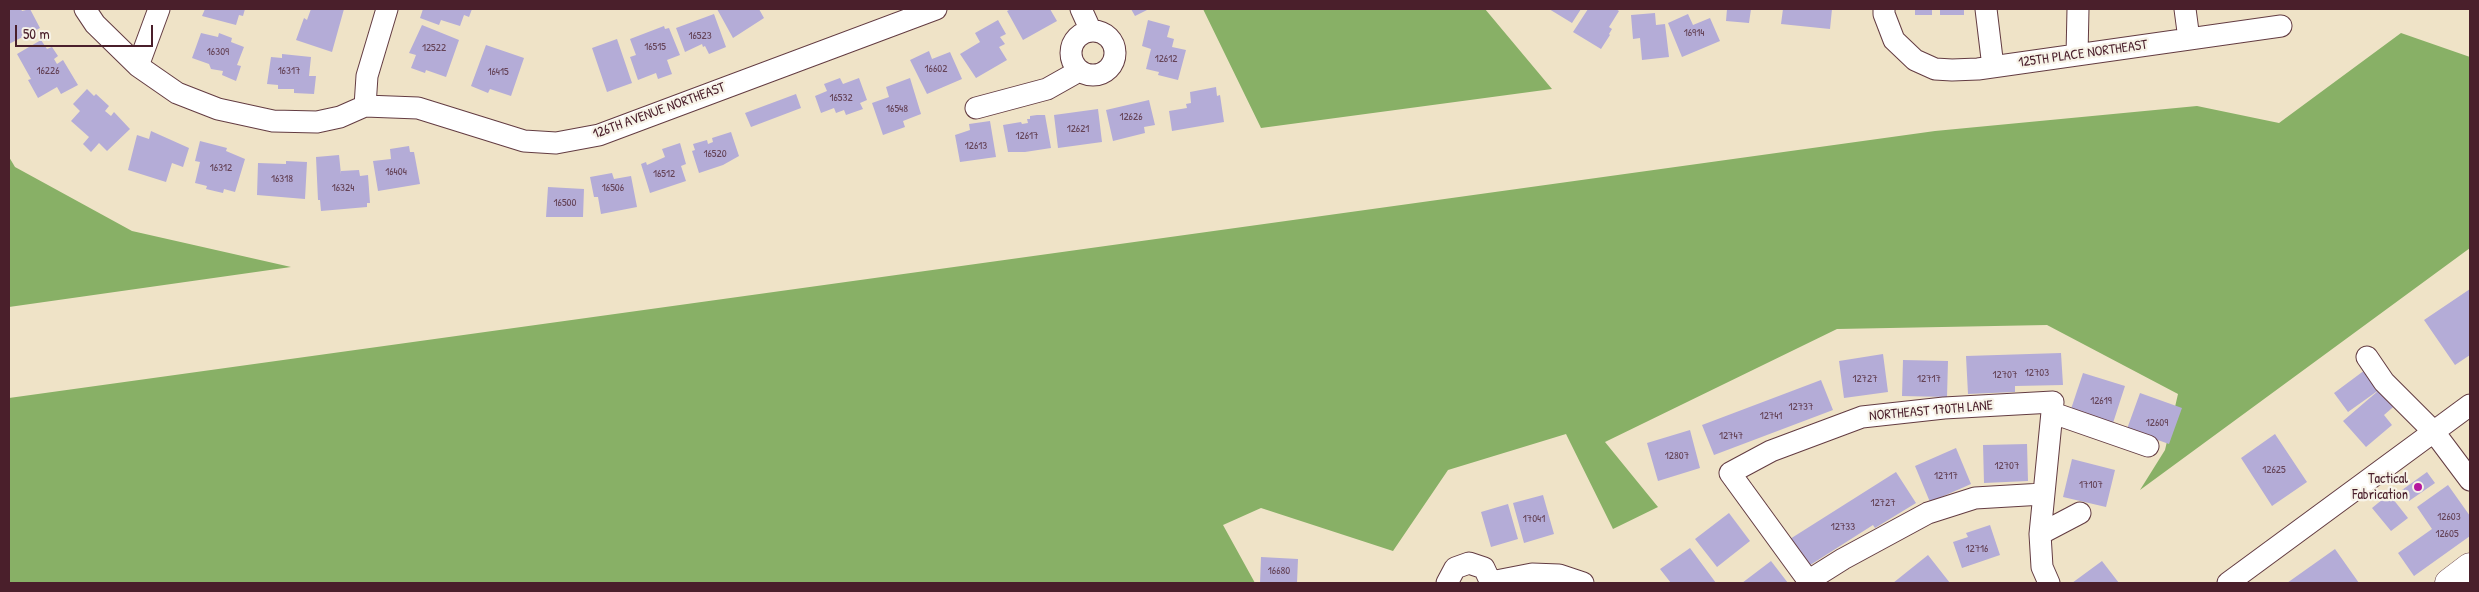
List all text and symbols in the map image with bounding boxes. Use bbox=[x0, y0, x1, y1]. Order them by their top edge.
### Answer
scale bar bbox=[18, 15, 155, 47]
text: 50 m bbox=[23, 23, 50, 44]
house number: 16914 bbox=[1684, 26, 1704, 40]
house number: 16523 bbox=[688, 29, 712, 43]
street label: 125TH PLACE NORTHEAST bbox=[2017, 37, 2149, 71]
house number: 16515 bbox=[644, 40, 666, 54]
house number: 12522 bbox=[422, 41, 446, 55]
house number: 16309 bbox=[207, 45, 229, 59]
house number: 12612 bbox=[1155, 52, 1177, 66]
house number: 16602 bbox=[925, 62, 947, 76]
house number: 16226 bbox=[36, 64, 60, 78]
house number: 16317 bbox=[278, 64, 300, 78]
house number: 16415 bbox=[487, 65, 509, 79]
street label: 126TH AVENUE NORTHEAST bbox=[590, 79, 728, 143]
house number: 16532 bbox=[829, 91, 853, 105]
house number: 16548 bbox=[886, 102, 908, 116]
house number: 12626 bbox=[1119, 110, 1143, 124]
house number: 12621 bbox=[1067, 122, 1089, 136]
house number: 12617 bbox=[1016, 129, 1038, 143]
house number: 12613 bbox=[965, 139, 987, 153]
house number: 16520 bbox=[703, 147, 727, 161]
house number: 16312 bbox=[210, 161, 232, 175]
house number: 16404 bbox=[385, 165, 407, 179]
house number: 16512 bbox=[653, 167, 675, 181]
house number: 16318 bbox=[271, 172, 293, 186]
house number: 16324 bbox=[332, 181, 354, 195]
house number: 16506 bbox=[602, 181, 624, 195]
house number: 16500 bbox=[554, 196, 576, 210]
house number: 12703 bbox=[2025, 366, 2049, 380]
house number: 12707 bbox=[1993, 368, 2017, 382]
house number: 12727 bbox=[1852, 372, 1878, 386]
house number: 12717 bbox=[1917, 372, 1941, 386]
house number: 12619 bbox=[2090, 394, 2112, 408]
street label: NORTHEAST 170TH LANE bbox=[1868, 397, 1994, 425]
house number: 12737 bbox=[1789, 400, 1813, 414]
house number: 12741 bbox=[1760, 409, 1782, 423]
house number: 12609 bbox=[2146, 416, 2168, 430]
house number: 12747 bbox=[1719, 429, 1743, 443]
house number: 12807 bbox=[1665, 449, 1689, 463]
house number: 12707 bbox=[1995, 459, 2019, 473]
house number: 12625 bbox=[2262, 463, 2286, 477]
house number: 12717 bbox=[1934, 469, 1958, 483]
place label: Tactical Fabrication bbox=[2352, 471, 2408, 504]
house number: 17107 bbox=[2079, 478, 2103, 492]
marker: Tactical Fabrication bbox=[2412, 481, 2424, 493]
house number: 12727 bbox=[1870, 496, 1896, 510]
house number: 12603 bbox=[2437, 510, 2461, 524]
house number: 17041 bbox=[1523, 512, 1545, 526]
house number: 12733 bbox=[1831, 520, 1855, 534]
house number: 12605 bbox=[2435, 527, 2459, 541]
house number: 12716 bbox=[1966, 542, 1988, 556]
house number: 16680 bbox=[1268, 564, 1290, 578]

